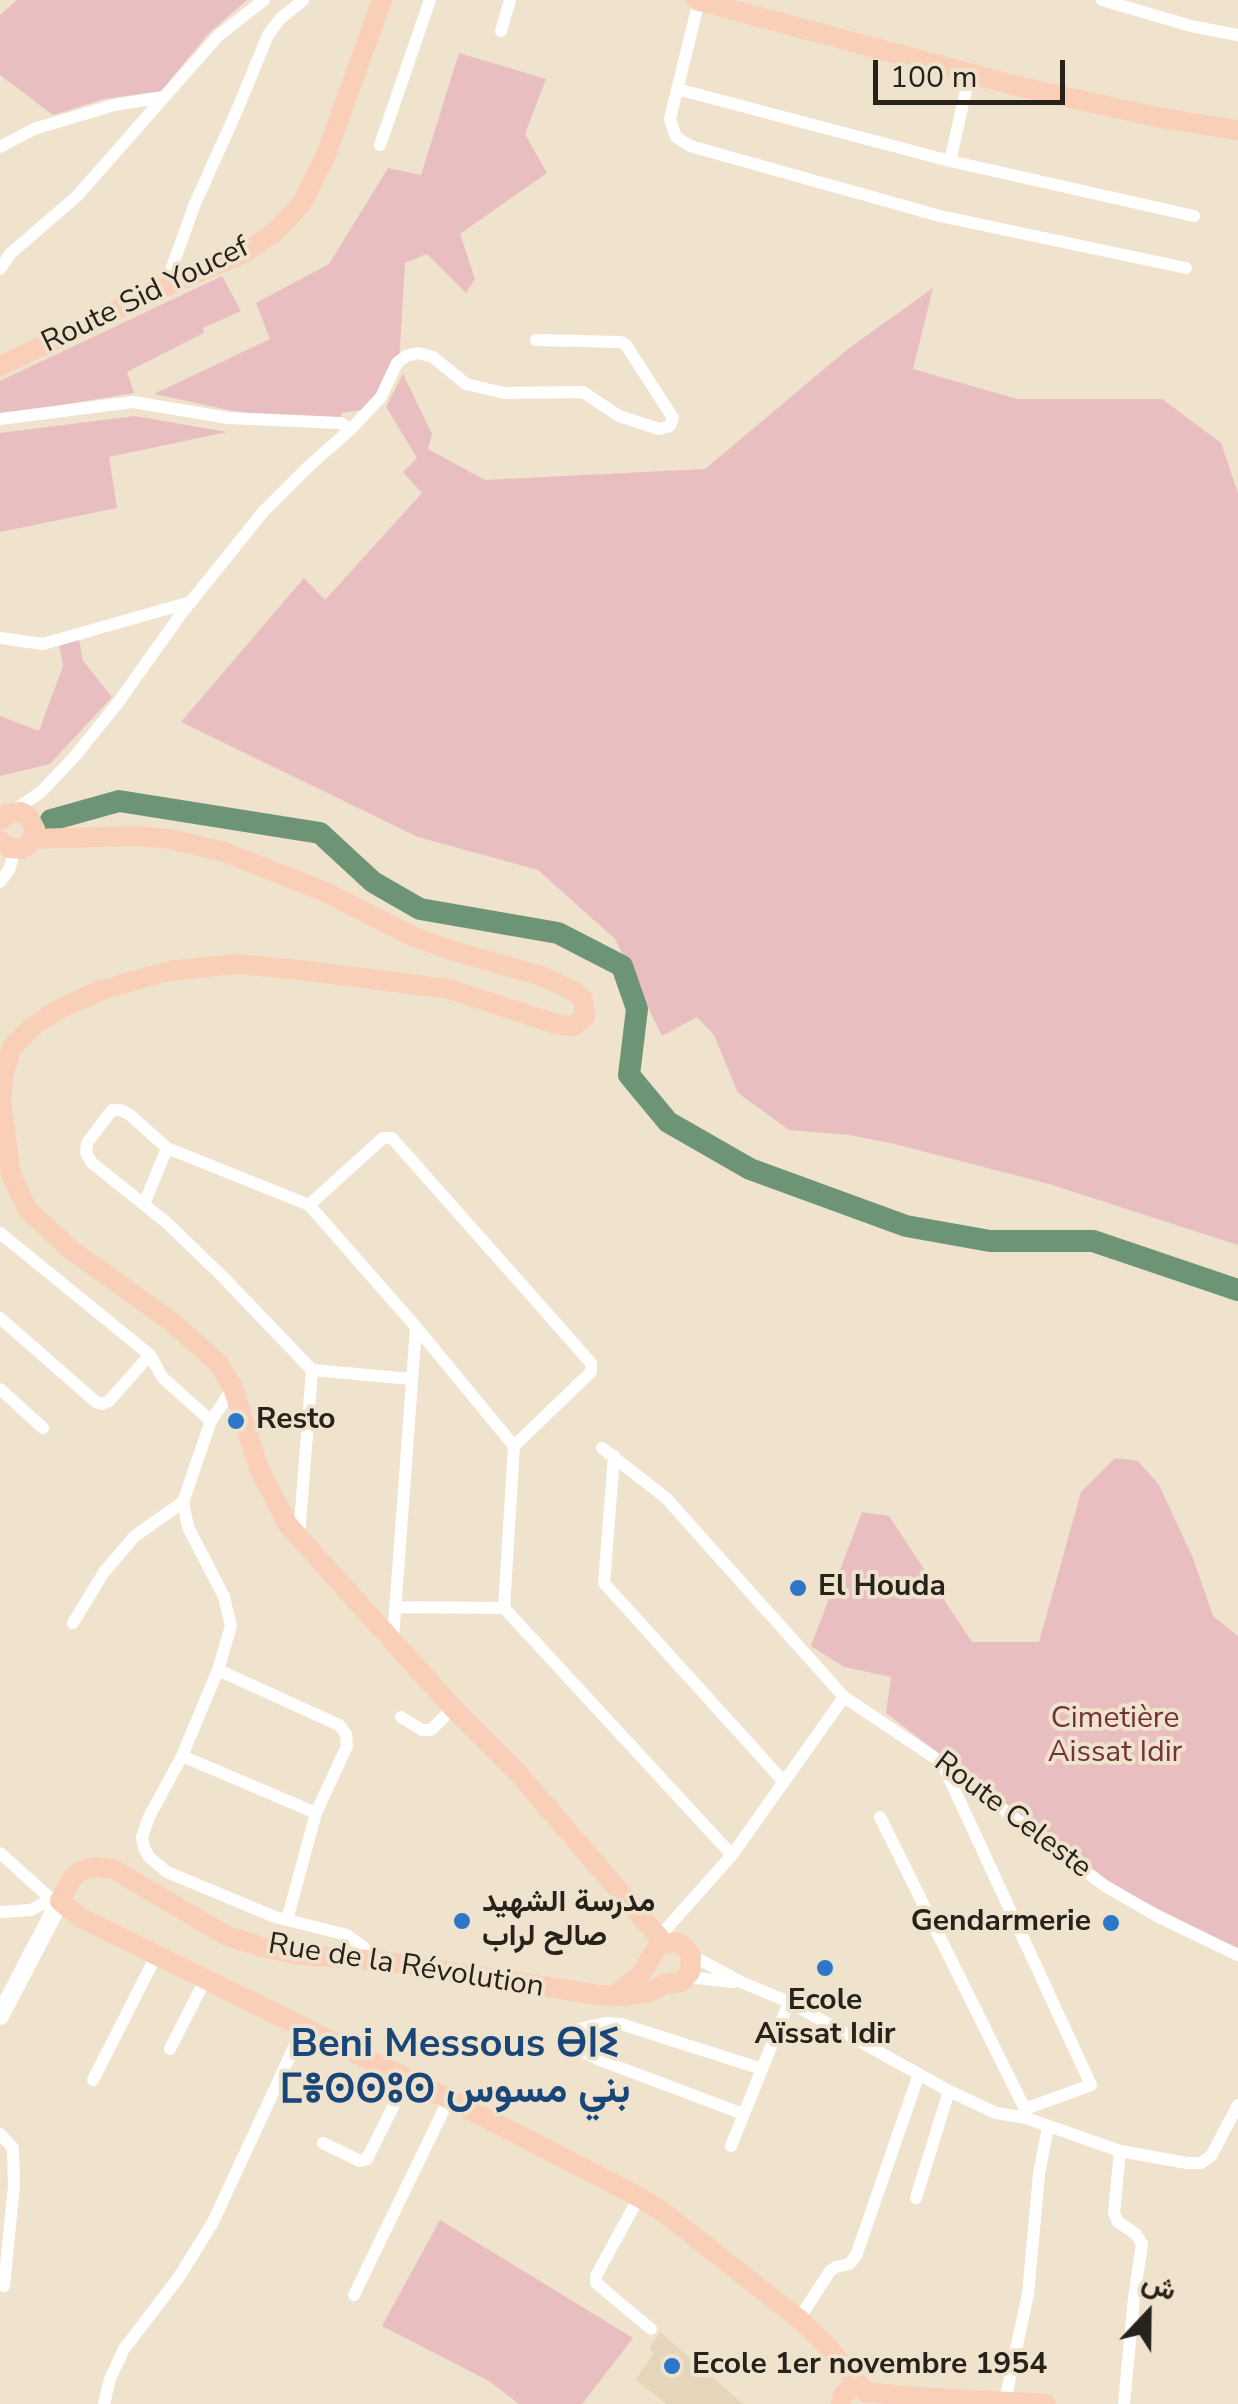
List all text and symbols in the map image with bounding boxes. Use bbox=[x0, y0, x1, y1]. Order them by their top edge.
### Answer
scale bar bbox=[878, 40, 1070, 102]
text: 100 m bbox=[890, 57, 977, 98]
street label: Route Sid Youcef bbox=[36, 230, 256, 362]
place label: Resto bbox=[256, 1403, 336, 1439]
marker: Resto bbox=[225, 1410, 247, 1432]
place label: El Houda bbox=[818, 1570, 946, 1606]
marker: El Houda bbox=[787, 1577, 809, 1599]
park label: Cimetière Aissat Idir bbox=[1048, 1702, 1182, 1772]
street label: Route Celeste bbox=[926, 1745, 1098, 1887]
place label: مدرسة الشهيد صالح لراب bbox=[482, 1886, 655, 1956]
place label: Gendarmerie bbox=[911, 1905, 1091, 1941]
marker: مدرسة الشهيد صالح لراب bbox=[451, 1910, 473, 1932]
marker: Gendarmerie bbox=[1100, 1912, 1122, 1934]
street label: Rue de la Révolution bbox=[266, 1927, 546, 2007]
marker: Ecole Aïssat Idir bbox=[814, 1957, 836, 1979]
place label: Ecole Aïssat Idir bbox=[754, 1984, 896, 2054]
district label: Beni Messous ⴱⵏⵉ ⵎⴻⵙⵙⵓⵙ بني مسوس bbox=[280, 2022, 630, 2116]
text: ش bbox=[1137, 2262, 1182, 2310]
north arrow bbox=[1098, 2264, 1198, 2364]
place label: Ecole 1er novembre 1954 bbox=[692, 2348, 1047, 2384]
marker: Ecole 1er novembre 1954 bbox=[661, 2355, 683, 2377]

